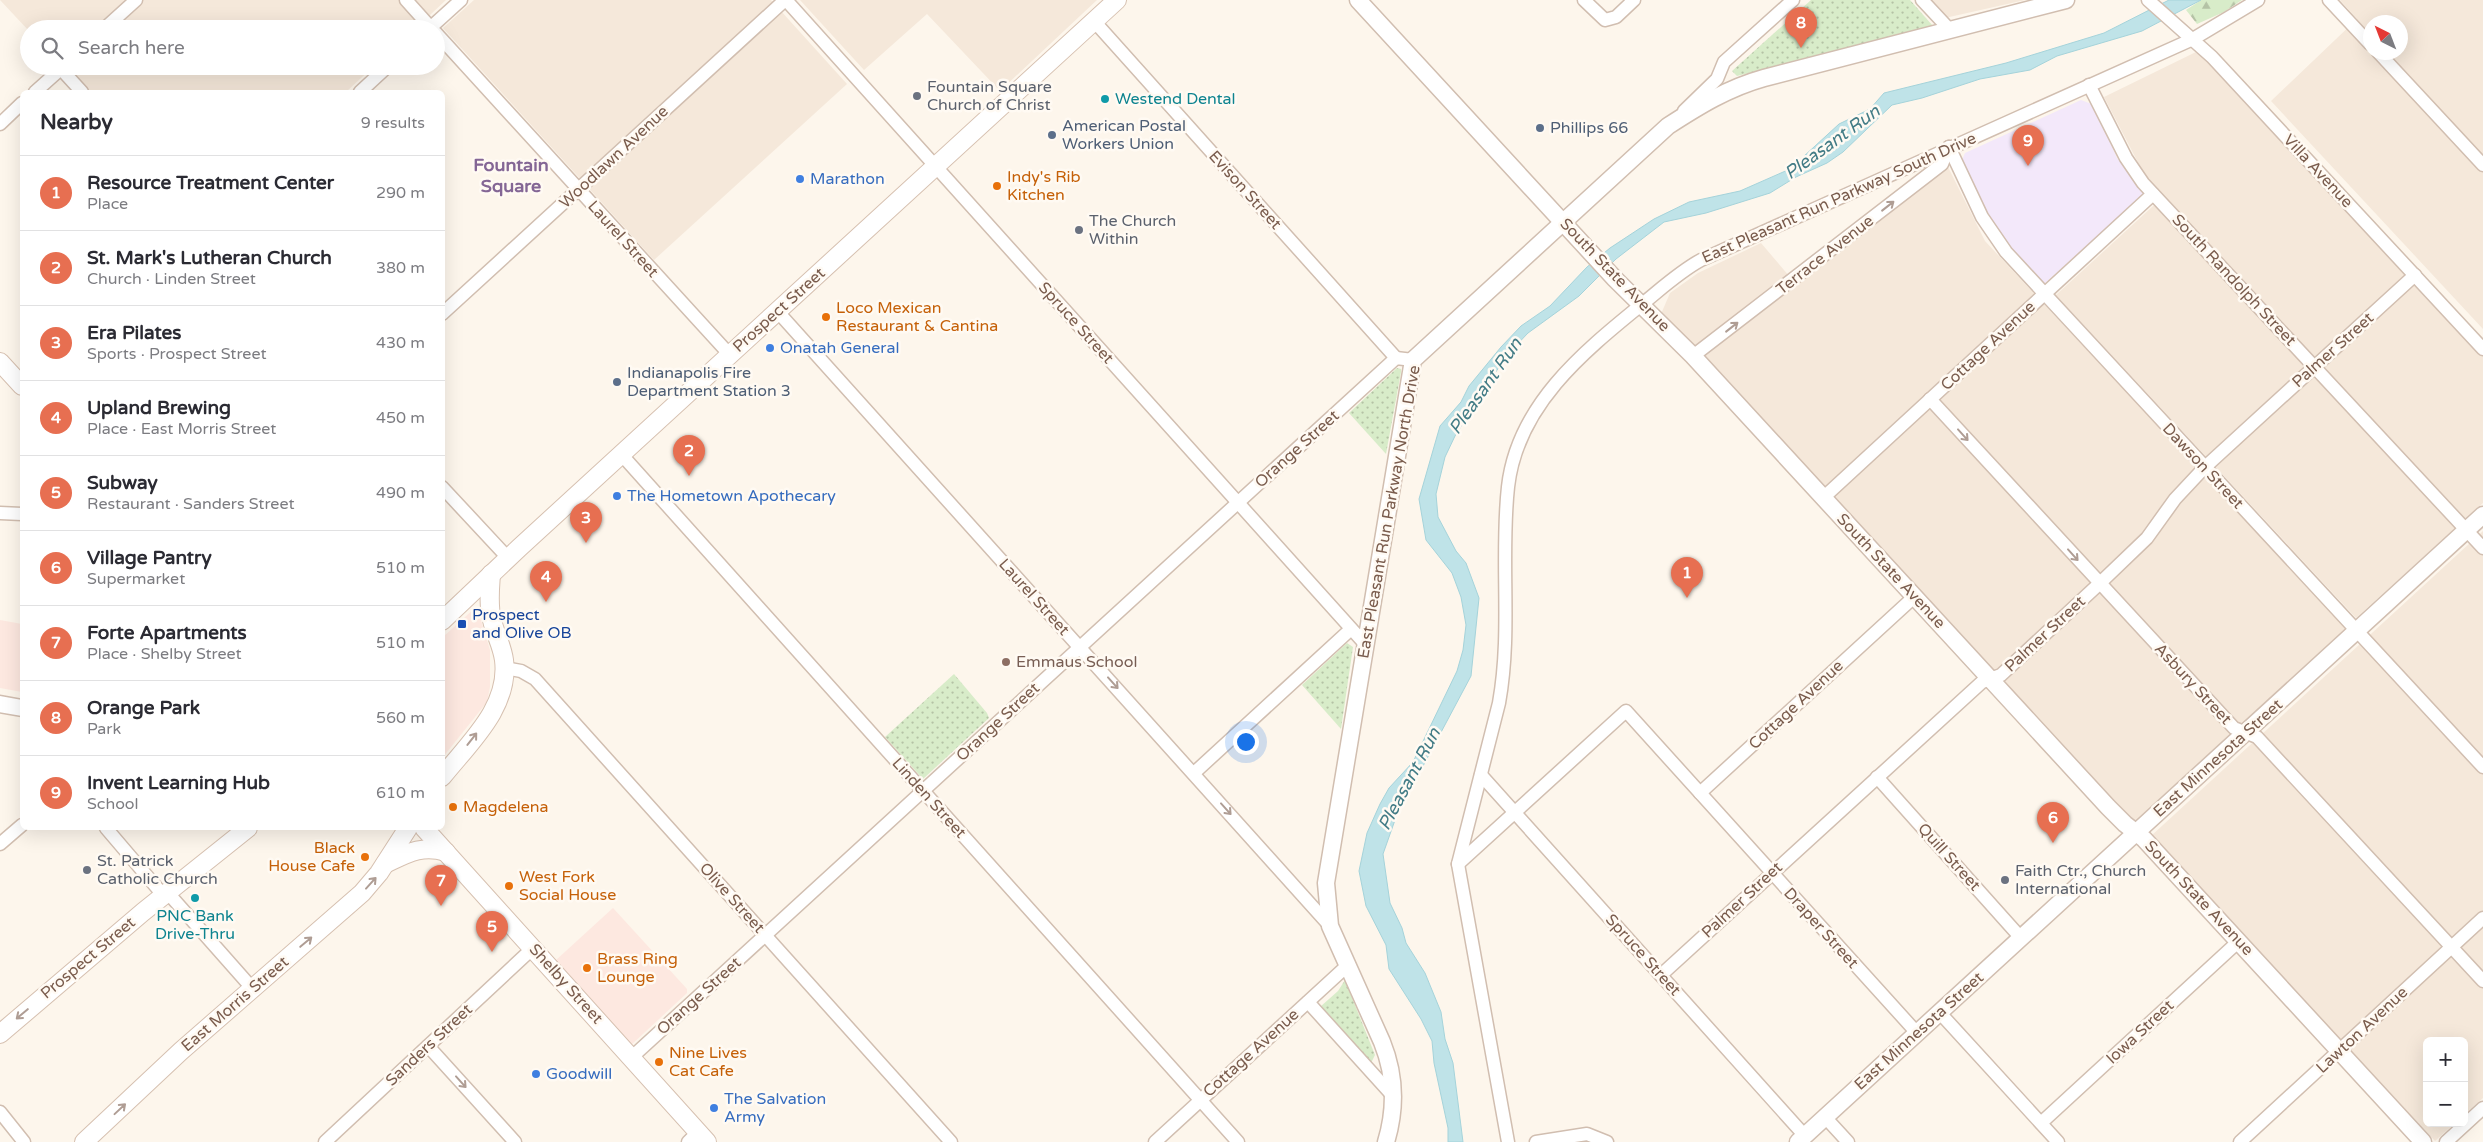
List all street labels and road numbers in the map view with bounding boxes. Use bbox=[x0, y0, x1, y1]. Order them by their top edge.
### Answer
street label: Woodlawn Avenue bbox=[555, 101, 673, 213]
street label: East Pleasant Run Parkway South Drive bbox=[1699, 128, 1979, 268]
street label: Villa Avenue bbox=[2279, 130, 2357, 212]
street label: Evison Street bbox=[1204, 146, 1286, 234]
street label: Laurel Street bbox=[583, 196, 663, 282]
street label: South Randolph Street bbox=[2168, 210, 2300, 350]
street label: Terrace Avenue bbox=[1772, 211, 1878, 299]
street label: South State Avenue bbox=[1556, 214, 1674, 336]
street label: Prospect Street bbox=[729, 263, 829, 357]
street label: Spruce Street bbox=[1034, 278, 1118, 368]
street label: Cottage Avenue bbox=[1936, 297, 2040, 395]
street label: Palmer Street bbox=[2288, 308, 2378, 392]
street label: East Pleasant Run Parkway North Drive bbox=[1353, 364, 1425, 660]
street label: Orange Street bbox=[1251, 406, 1343, 492]
street label: Dawson Street bbox=[2158, 419, 2248, 513]
street label: South State Avenue bbox=[1832, 509, 1950, 633]
street label: Laurel Street bbox=[994, 554, 1074, 640]
street label: Palmer Street bbox=[2000, 592, 2090, 676]
street label: Asbury Street bbox=[2150, 639, 2236, 729]
street label: Cottage Avenue bbox=[1744, 656, 1848, 754]
street label: Orange Street bbox=[952, 678, 1044, 766]
street label: East Minnesota Street bbox=[2149, 695, 2287, 821]
street label: Linden Street bbox=[888, 754, 970, 842]
street label: Quill Street bbox=[1913, 819, 1985, 895]
street label: South State Avenue bbox=[2140, 836, 2258, 960]
street label: Palmer Street bbox=[1697, 858, 1787, 942]
street label: Olive Street bbox=[695, 859, 769, 937]
street label: Draper Street bbox=[1779, 883, 1863, 973]
street label: Spruce Street bbox=[1601, 910, 1685, 1000]
street label: Prospect Street bbox=[37, 913, 139, 1003]
street label: Shelby Street bbox=[525, 940, 607, 1028]
street label: East Morris Street bbox=[177, 952, 293, 1056]
street label: Orange Street bbox=[653, 953, 745, 1039]
street label: East Minnesota Street bbox=[1850, 968, 1988, 1094]
street label: Lawton Avenue bbox=[2312, 982, 2412, 1078]
street label: Iowa Street bbox=[2102, 996, 2178, 1068]
street label: Sanders Street bbox=[381, 1000, 477, 1090]
street label: Cottage Avenue bbox=[1199, 1005, 1303, 1101]

